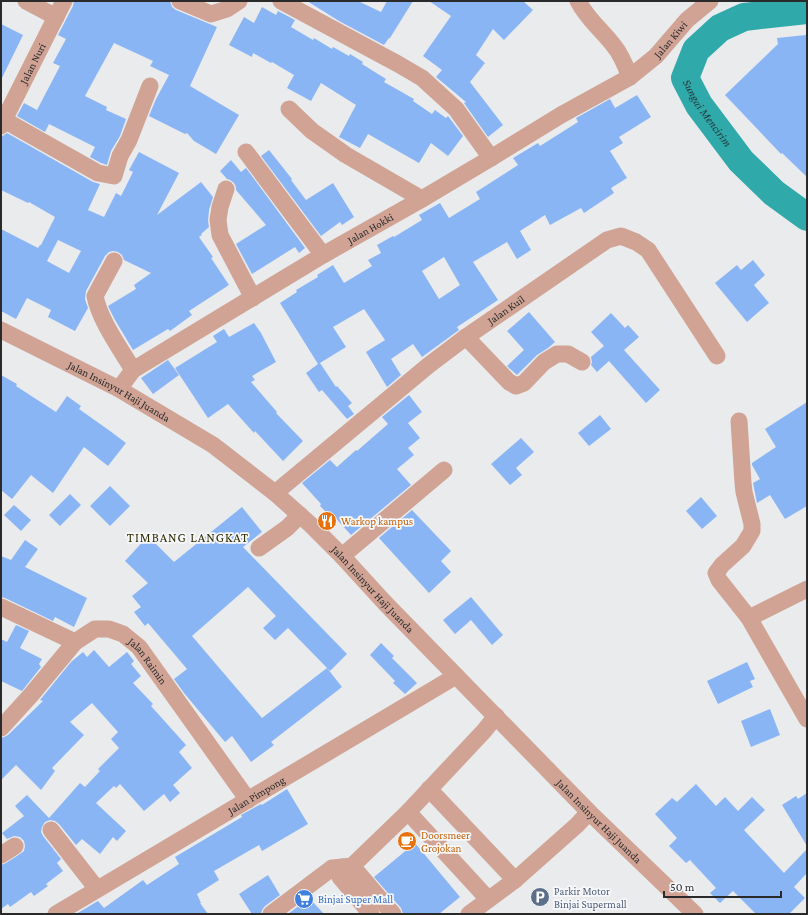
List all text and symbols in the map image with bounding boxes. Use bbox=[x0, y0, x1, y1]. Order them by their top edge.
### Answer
street label: Jalan Kiwi bbox=[651, 18, 689, 62]
street label: Jalan Nuri bbox=[17, 41, 48, 87]
water label: Sungai Mencirim bbox=[680, 77, 735, 150]
street label: Jalan Hokki bbox=[344, 211, 395, 247]
street label: Jalan Kuil bbox=[484, 293, 527, 328]
street label: Jalan Insinyur Haji Juanda bbox=[65, 358, 172, 424]
restaurant icon: Warkop kampus bbox=[316, 510, 338, 532]
place label: Warkop kampus bbox=[341, 515, 413, 528]
district label: TIMBANG LANGKAT bbox=[127, 530, 249, 545]
street label: Jalan Insinyur Haji Juanda bbox=[328, 543, 416, 635]
street label: Jalan Raimin bbox=[125, 634, 170, 687]
street label: Jalan Pimpong bbox=[225, 773, 288, 818]
street label: Jalan Insinyur Haji Juanda bbox=[553, 776, 644, 865]
place label: Doorsmeer Grojokan bbox=[421, 829, 470, 855]
cafe icon: Doorsmeer Grojokan bbox=[396, 830, 418, 852]
scale bar bbox=[664, 873, 781, 899]
text: 50 m bbox=[670, 880, 695, 894]
place label: Parkir Motor Binjai Supermall bbox=[554, 885, 627, 911]
parking icon: Parkir Motor Binjai Supermall bbox=[529, 886, 551, 908]
supermarket icon: Binjai Super Mall bbox=[293, 888, 315, 910]
place label: Binjai Super Mall bbox=[318, 893, 393, 906]

